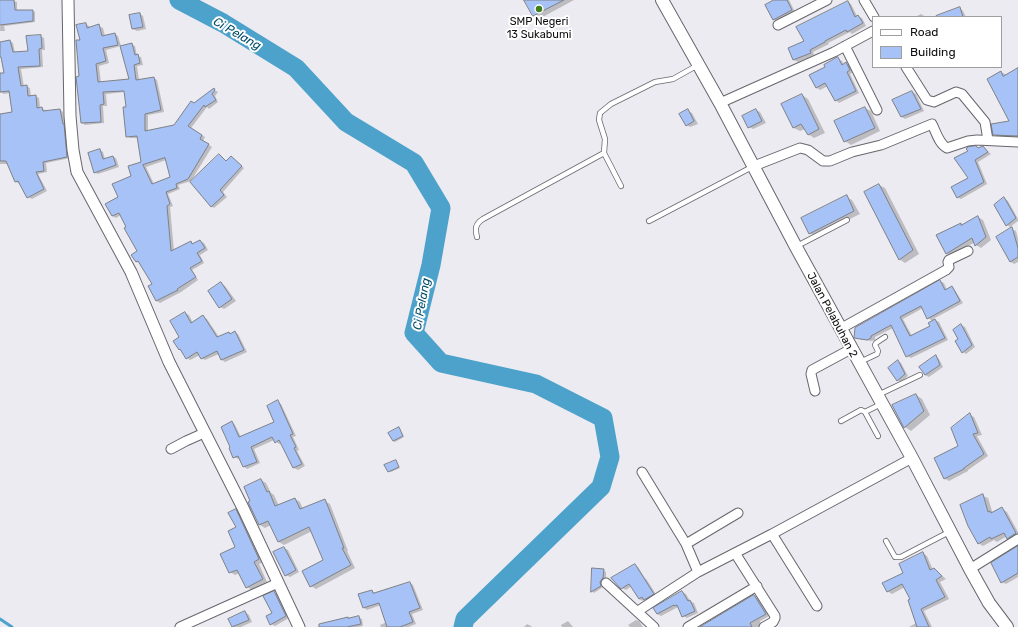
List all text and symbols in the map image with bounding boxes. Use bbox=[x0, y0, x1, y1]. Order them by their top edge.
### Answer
marker: SMP Negeri 13 Sukabumi bbox=[534, 4, 544, 14]
water label: Ci Pelang bbox=[211, 15, 263, 53]
place label: SMP Negeri 13 Sukabumi bbox=[507, 15, 571, 41]
legend bbox=[872, 16, 1002, 68]
text: Road bbox=[910, 25, 938, 39]
text: Building bbox=[910, 45, 956, 59]
street label: Jalan Pelabuhan 2 bbox=[804, 270, 860, 360]
water label: Ci Pelang bbox=[410, 277, 434, 331]

